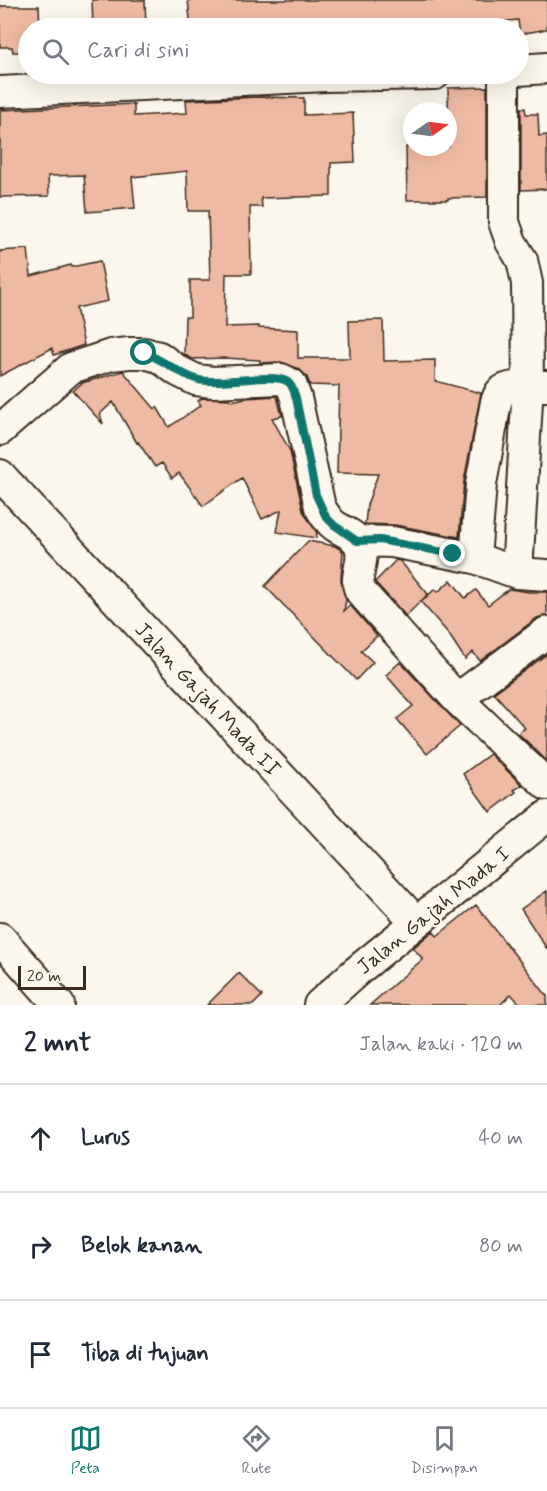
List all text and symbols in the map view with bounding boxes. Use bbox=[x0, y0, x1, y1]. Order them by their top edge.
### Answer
search box bbox=[18, 18, 529, 84]
icon: search bbox=[39, 35, 72, 68]
text: Cari di sini bbox=[87, 37, 189, 65]
north arrow bbox=[403, 102, 457, 156]
route start bbox=[130, 339, 156, 365]
route end bbox=[439, 540, 465, 566]
street label: Jalan Gajah Mada II bbox=[128, 616, 286, 783]
street label: Jalan Gajah Mada I bbox=[351, 840, 516, 981]
scale bar bbox=[18, 963, 86, 990]
text: 20 m bbox=[27, 966, 61, 987]
text: 2 mnt bbox=[24, 1027, 91, 1061]
text: Jalan kaki · 120 m bbox=[359, 1031, 523, 1058]
icon: ahead bbox=[24, 1122, 57, 1155]
text: Lurus bbox=[81, 1124, 130, 1152]
text: 40 m bbox=[479, 1125, 523, 1152]
icon: right bbox=[24, 1230, 57, 1263]
text: Belok kanan bbox=[81, 1232, 202, 1260]
text: 80 m bbox=[479, 1233, 523, 1260]
icon: arrive bbox=[24, 1338, 57, 1371]
text: Tiba di tujuan bbox=[81, 1340, 209, 1368]
tab: Peta bbox=[69, 1422, 102, 1479]
tab: Rute bbox=[240, 1422, 273, 1479]
tab: Disimpan bbox=[411, 1422, 478, 1479]

